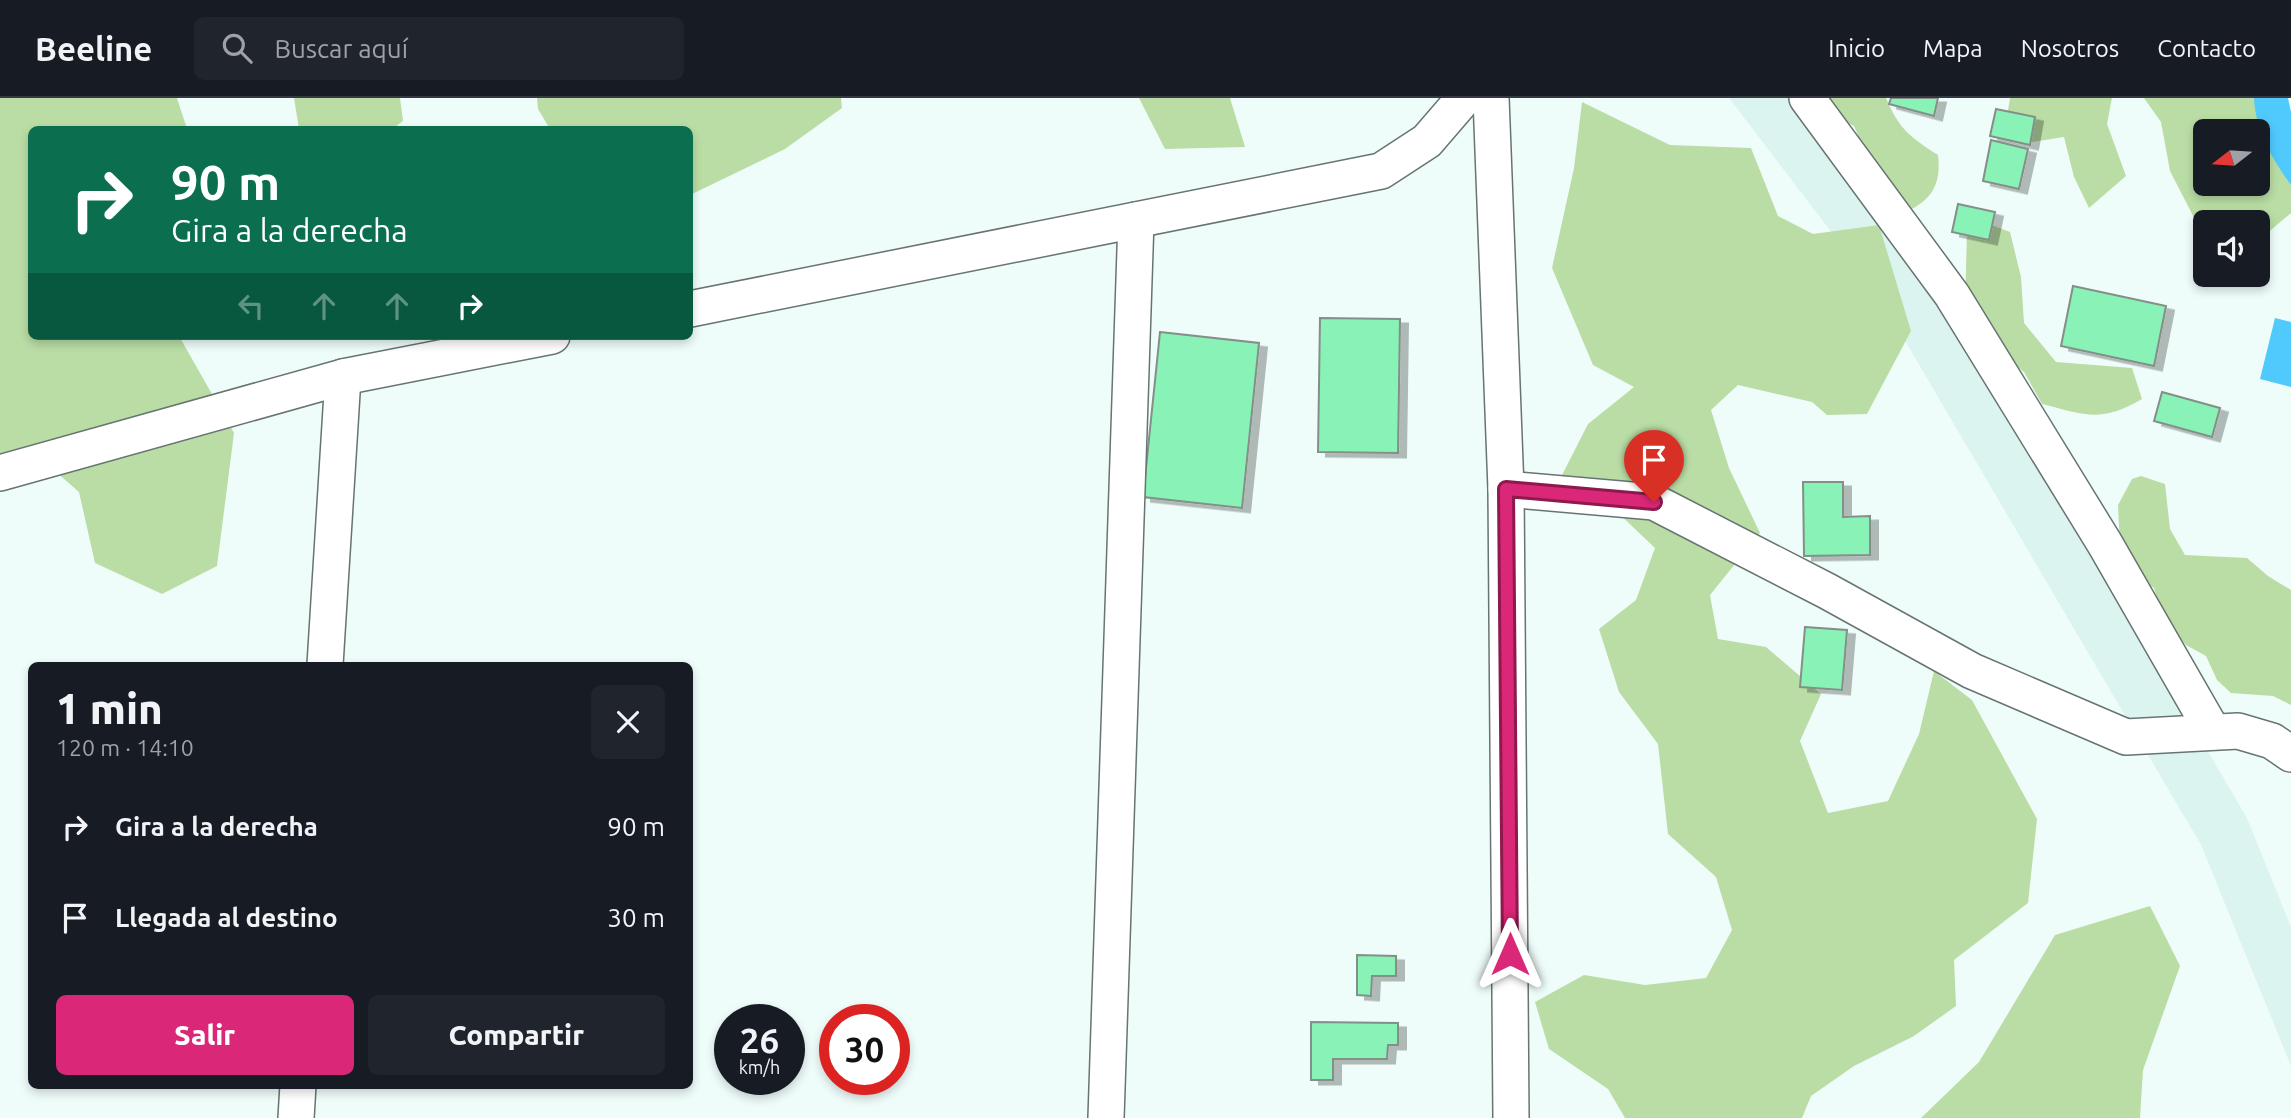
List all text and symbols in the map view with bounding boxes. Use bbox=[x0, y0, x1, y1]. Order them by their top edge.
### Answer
search box bbox=[194, 17, 684, 80]
icon: search bbox=[218, 29, 256, 67]
text: Beeline bbox=[35, 30, 152, 67]
text: Buscar aquí bbox=[274, 34, 408, 63]
text: Inicio bbox=[1828, 35, 1885, 62]
text: Mapa bbox=[1923, 35, 1983, 62]
text: Nosotros bbox=[2021, 35, 2119, 62]
text: Contacto bbox=[2157, 35, 2256, 62]
north arrow bbox=[2193, 119, 2270, 196]
map controls bbox=[2193, 119, 2270, 287]
icon: right bbox=[56, 154, 147, 245]
text: 90 m bbox=[171, 154, 280, 209]
button: sound bbox=[2193, 210, 2270, 287]
text: Gira a la derecha bbox=[171, 212, 408, 248]
icon: left bbox=[232, 287, 270, 325]
icon: ahead bbox=[305, 287, 343, 325]
icon: ahead bbox=[378, 287, 416, 325]
icon: right bbox=[451, 287, 489, 325]
pin bbox=[1624, 430, 1684, 502]
icon: arrive bbox=[1635, 441, 1673, 479]
text: 1 min bbox=[56, 685, 163, 732]
button: close bbox=[591, 685, 665, 759]
text: 120 m · 14:10 bbox=[56, 735, 194, 760]
icon: right bbox=[56, 808, 94, 846]
text: Gira a la derecha bbox=[115, 812, 318, 841]
text: 90 m bbox=[607, 812, 665, 841]
icon: arrive bbox=[56, 899, 94, 937]
text: Llegada al destino bbox=[115, 903, 338, 932]
text: 30 m bbox=[607, 903, 665, 932]
position arrow bbox=[1473, 917, 1547, 991]
button: Salir bbox=[56, 995, 354, 1075]
button: Compartir bbox=[368, 995, 665, 1075]
speed limit sign: 30 bbox=[819, 1004, 910, 1095]
text: 26 bbox=[740, 1020, 779, 1060]
text: km/h bbox=[739, 1057, 780, 1077]

